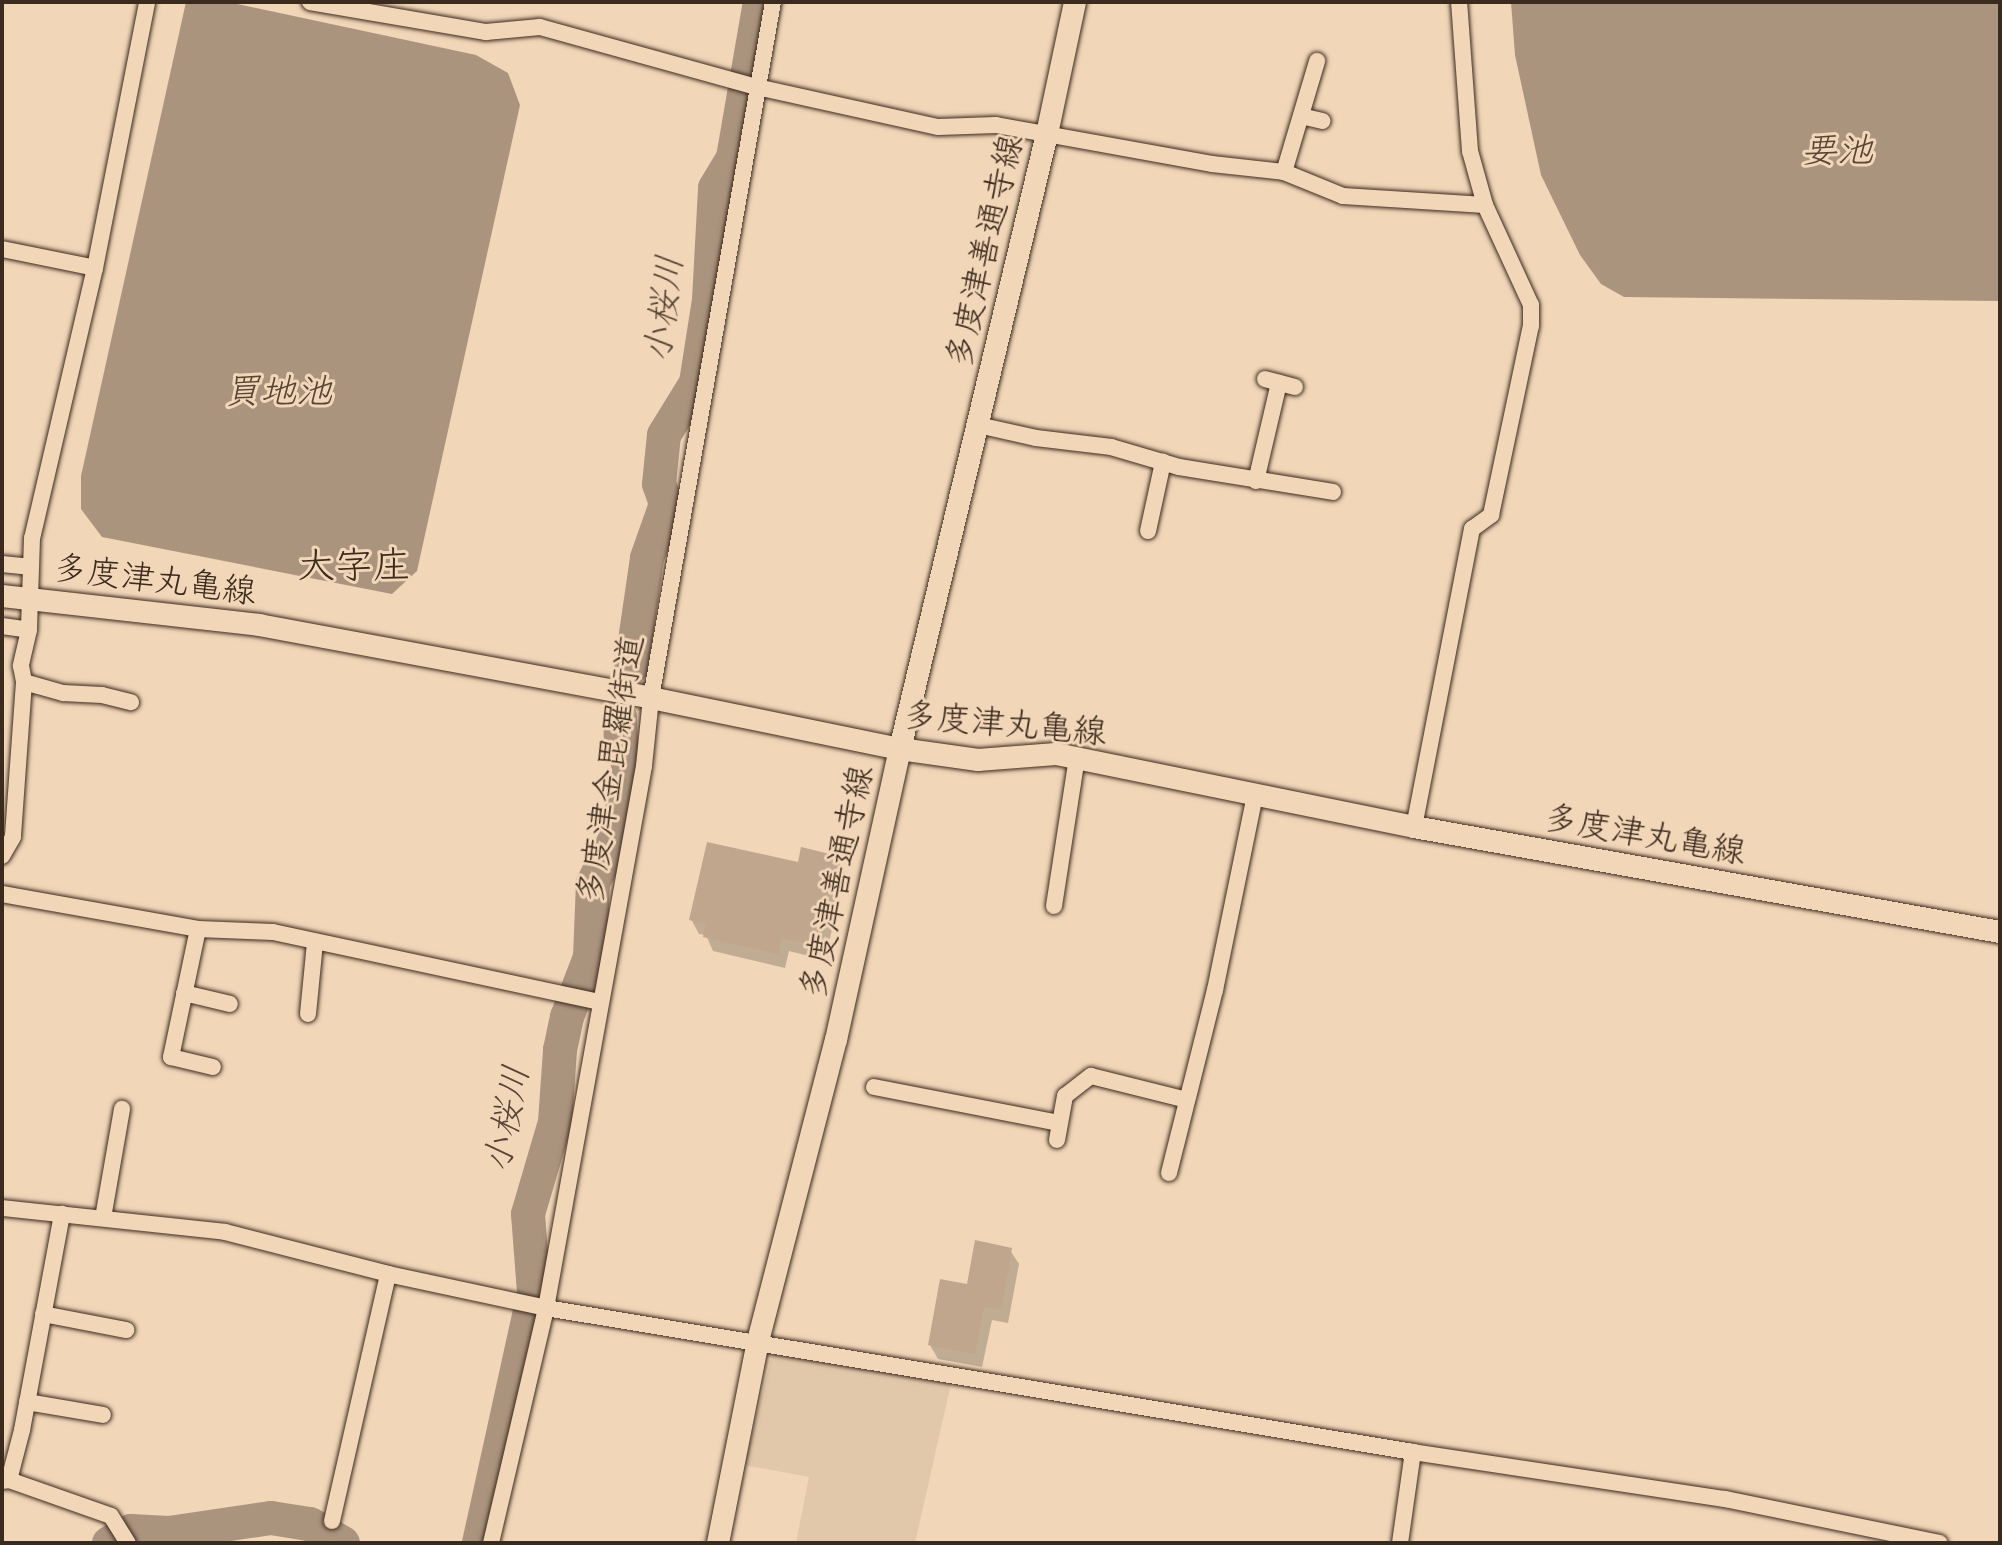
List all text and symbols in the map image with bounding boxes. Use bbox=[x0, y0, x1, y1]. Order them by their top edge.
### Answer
water label: 要池 bbox=[1801, 129, 1873, 173]
street label: 多度津善通寺線 bbox=[937, 130, 1031, 372]
water label: 小桜川 bbox=[636, 253, 692, 365]
water label: 買地池 bbox=[224, 370, 332, 414]
district label: 大字庄 bbox=[297, 543, 411, 589]
street label: 多度津丸亀線 bbox=[51, 546, 259, 612]
street label: 多度津金毘羅街道 bbox=[569, 631, 651, 907]
street label: 多度津丸亀線 bbox=[902, 694, 1108, 752]
street label: 多度津善通寺線 bbox=[791, 761, 881, 1003]
street label: 多度津丸亀線 bbox=[1541, 796, 1749, 872]
water label: 小桜川 bbox=[475, 1062, 539, 1176]

